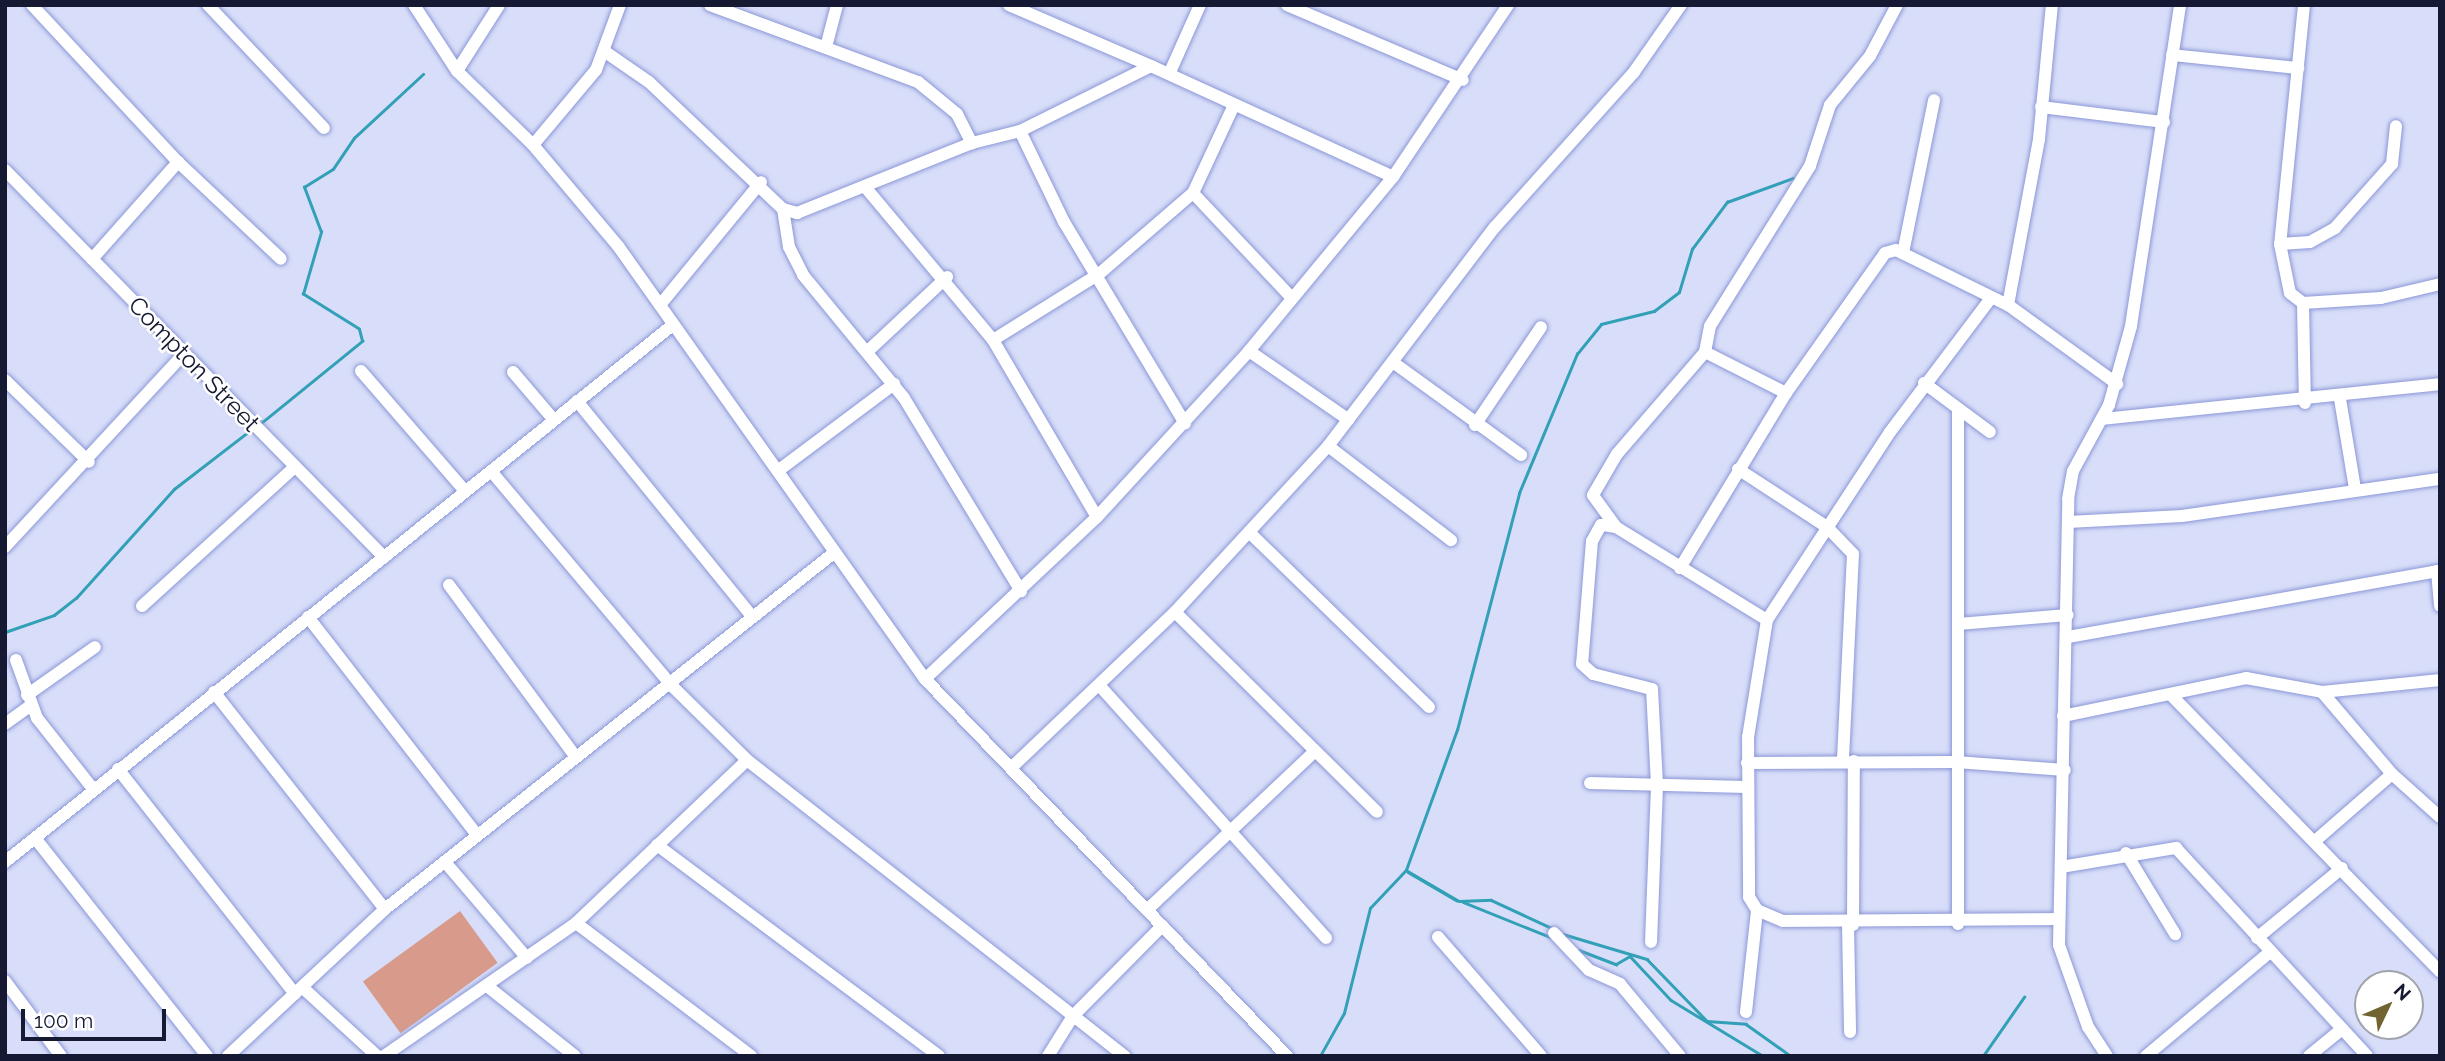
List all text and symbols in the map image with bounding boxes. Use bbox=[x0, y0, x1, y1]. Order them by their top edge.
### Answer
street label: Compton Street bbox=[122, 291, 266, 437]
north arrow bbox=[2354, 970, 2424, 1040]
text: N bbox=[2390, 979, 2416, 1005]
scale bar bbox=[24, 995, 170, 1038]
text: 100 m bbox=[34, 1008, 93, 1033]

